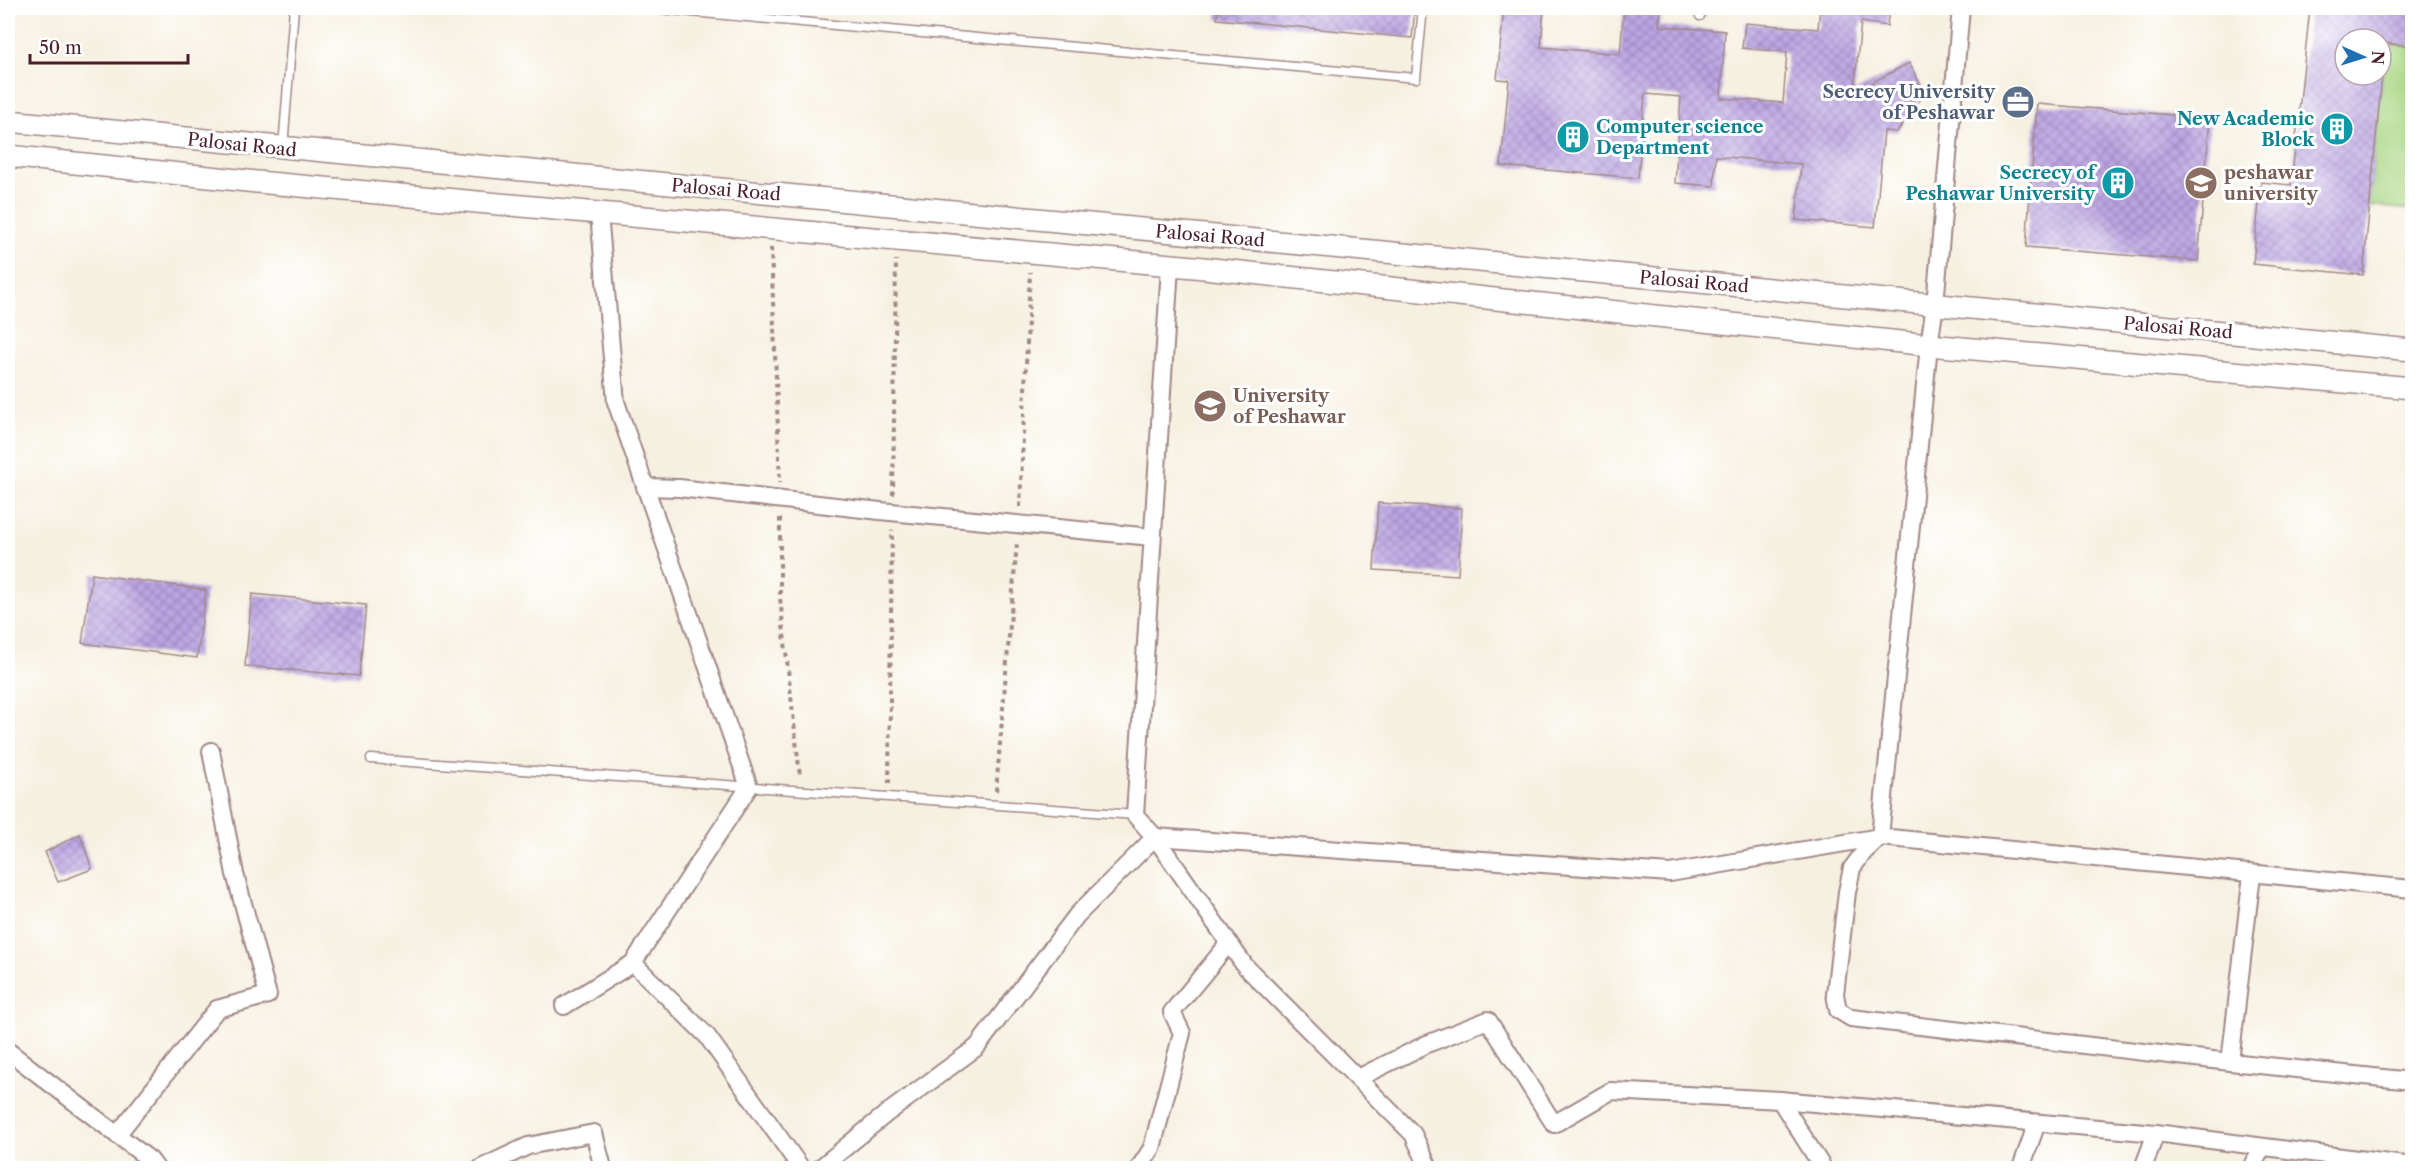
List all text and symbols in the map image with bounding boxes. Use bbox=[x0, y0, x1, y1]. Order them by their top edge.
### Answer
scale bar bbox=[30, 27, 188, 65]
north arrow bbox=[2333, 27, 2393, 87]
text: 50 m bbox=[39, 37, 82, 59]
text: N bbox=[2368, 50, 2388, 65]
place label: Secrecy University of Peshawar bbox=[1823, 81, 1996, 124]
office icon: Secrecy University of Peshawar bbox=[2000, 84, 2036, 120]
place label: New Academic Block bbox=[2177, 108, 2315, 151]
building icon: New Academic Block bbox=[2319, 111, 2355, 147]
place label: Computer science Department bbox=[1596, 116, 1764, 159]
building icon: Computer science Department bbox=[1555, 119, 1591, 155]
street label: Palosai Road bbox=[186, 128, 298, 162]
place label: Secrecy of Peshawar University bbox=[1905, 162, 2097, 205]
place label: peshawar university bbox=[2224, 162, 2319, 205]
building icon: Secrecy of Peshawar University bbox=[2100, 165, 2136, 201]
school or university icon: peshawar university bbox=[2183, 165, 2219, 201]
street label: Palosai Road bbox=[670, 174, 782, 206]
street label: Palosai Road bbox=[1154, 220, 1266, 252]
street label: Palosai Road bbox=[1638, 266, 1750, 298]
street label: Palosai Road bbox=[2122, 312, 2234, 344]
place label: University of Peshawar bbox=[1233, 385, 1346, 428]
school or university icon: University of Peshawar bbox=[1192, 388, 1228, 424]

